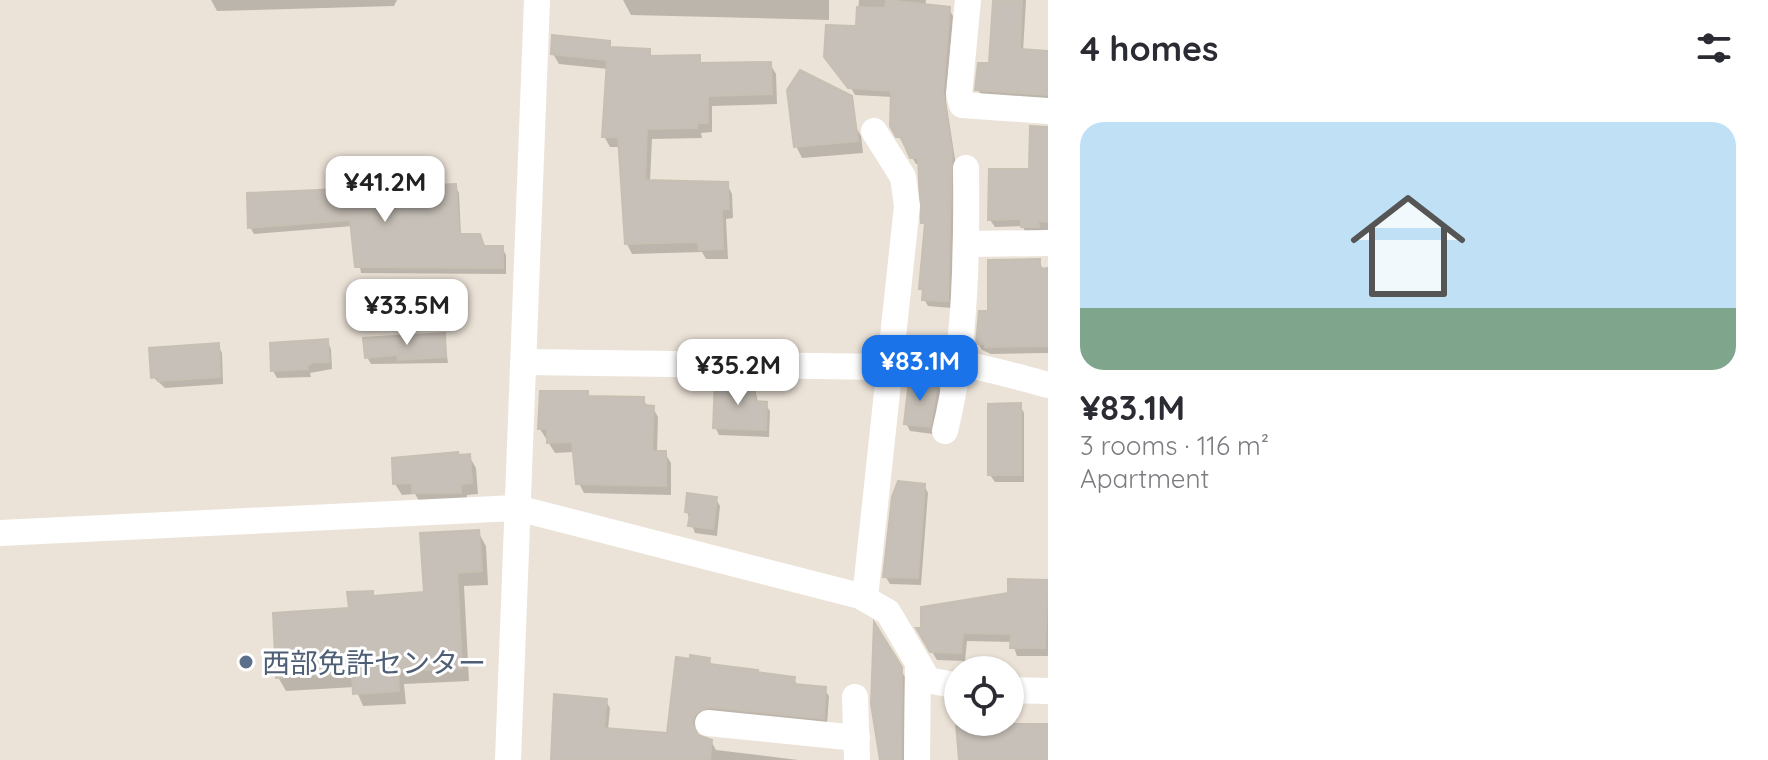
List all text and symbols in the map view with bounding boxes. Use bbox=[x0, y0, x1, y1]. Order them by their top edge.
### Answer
icon: filters bbox=[1692, 26, 1736, 70]
text: 4 homes bbox=[1080, 27, 1218, 70]
pin: ¥41.2M bbox=[320, 156, 450, 224]
text: ¥41.2M bbox=[344, 165, 426, 198]
icon: home bbox=[1336, 174, 1480, 318]
pin: ¥33.5M bbox=[342, 279, 472, 347]
text: ¥33.5M bbox=[364, 288, 450, 321]
pin: ¥83.1M bbox=[855, 335, 985, 403]
pin: ¥35.2M bbox=[673, 339, 803, 407]
text: ¥83.1M bbox=[880, 344, 960, 377]
text: ¥35.2M bbox=[695, 348, 781, 381]
text: ¥83.1M bbox=[1080, 386, 1185, 429]
text: 3 rooms · 116 m² bbox=[1080, 429, 1269, 462]
text: Apartment bbox=[1080, 462, 1209, 495]
place label: 西部免許センター bbox=[262, 645, 486, 680]
marker: 西部免許センター bbox=[237, 653, 255, 671]
map controls bbox=[944, 656, 1024, 736]
button: locate bbox=[944, 656, 1024, 736]

